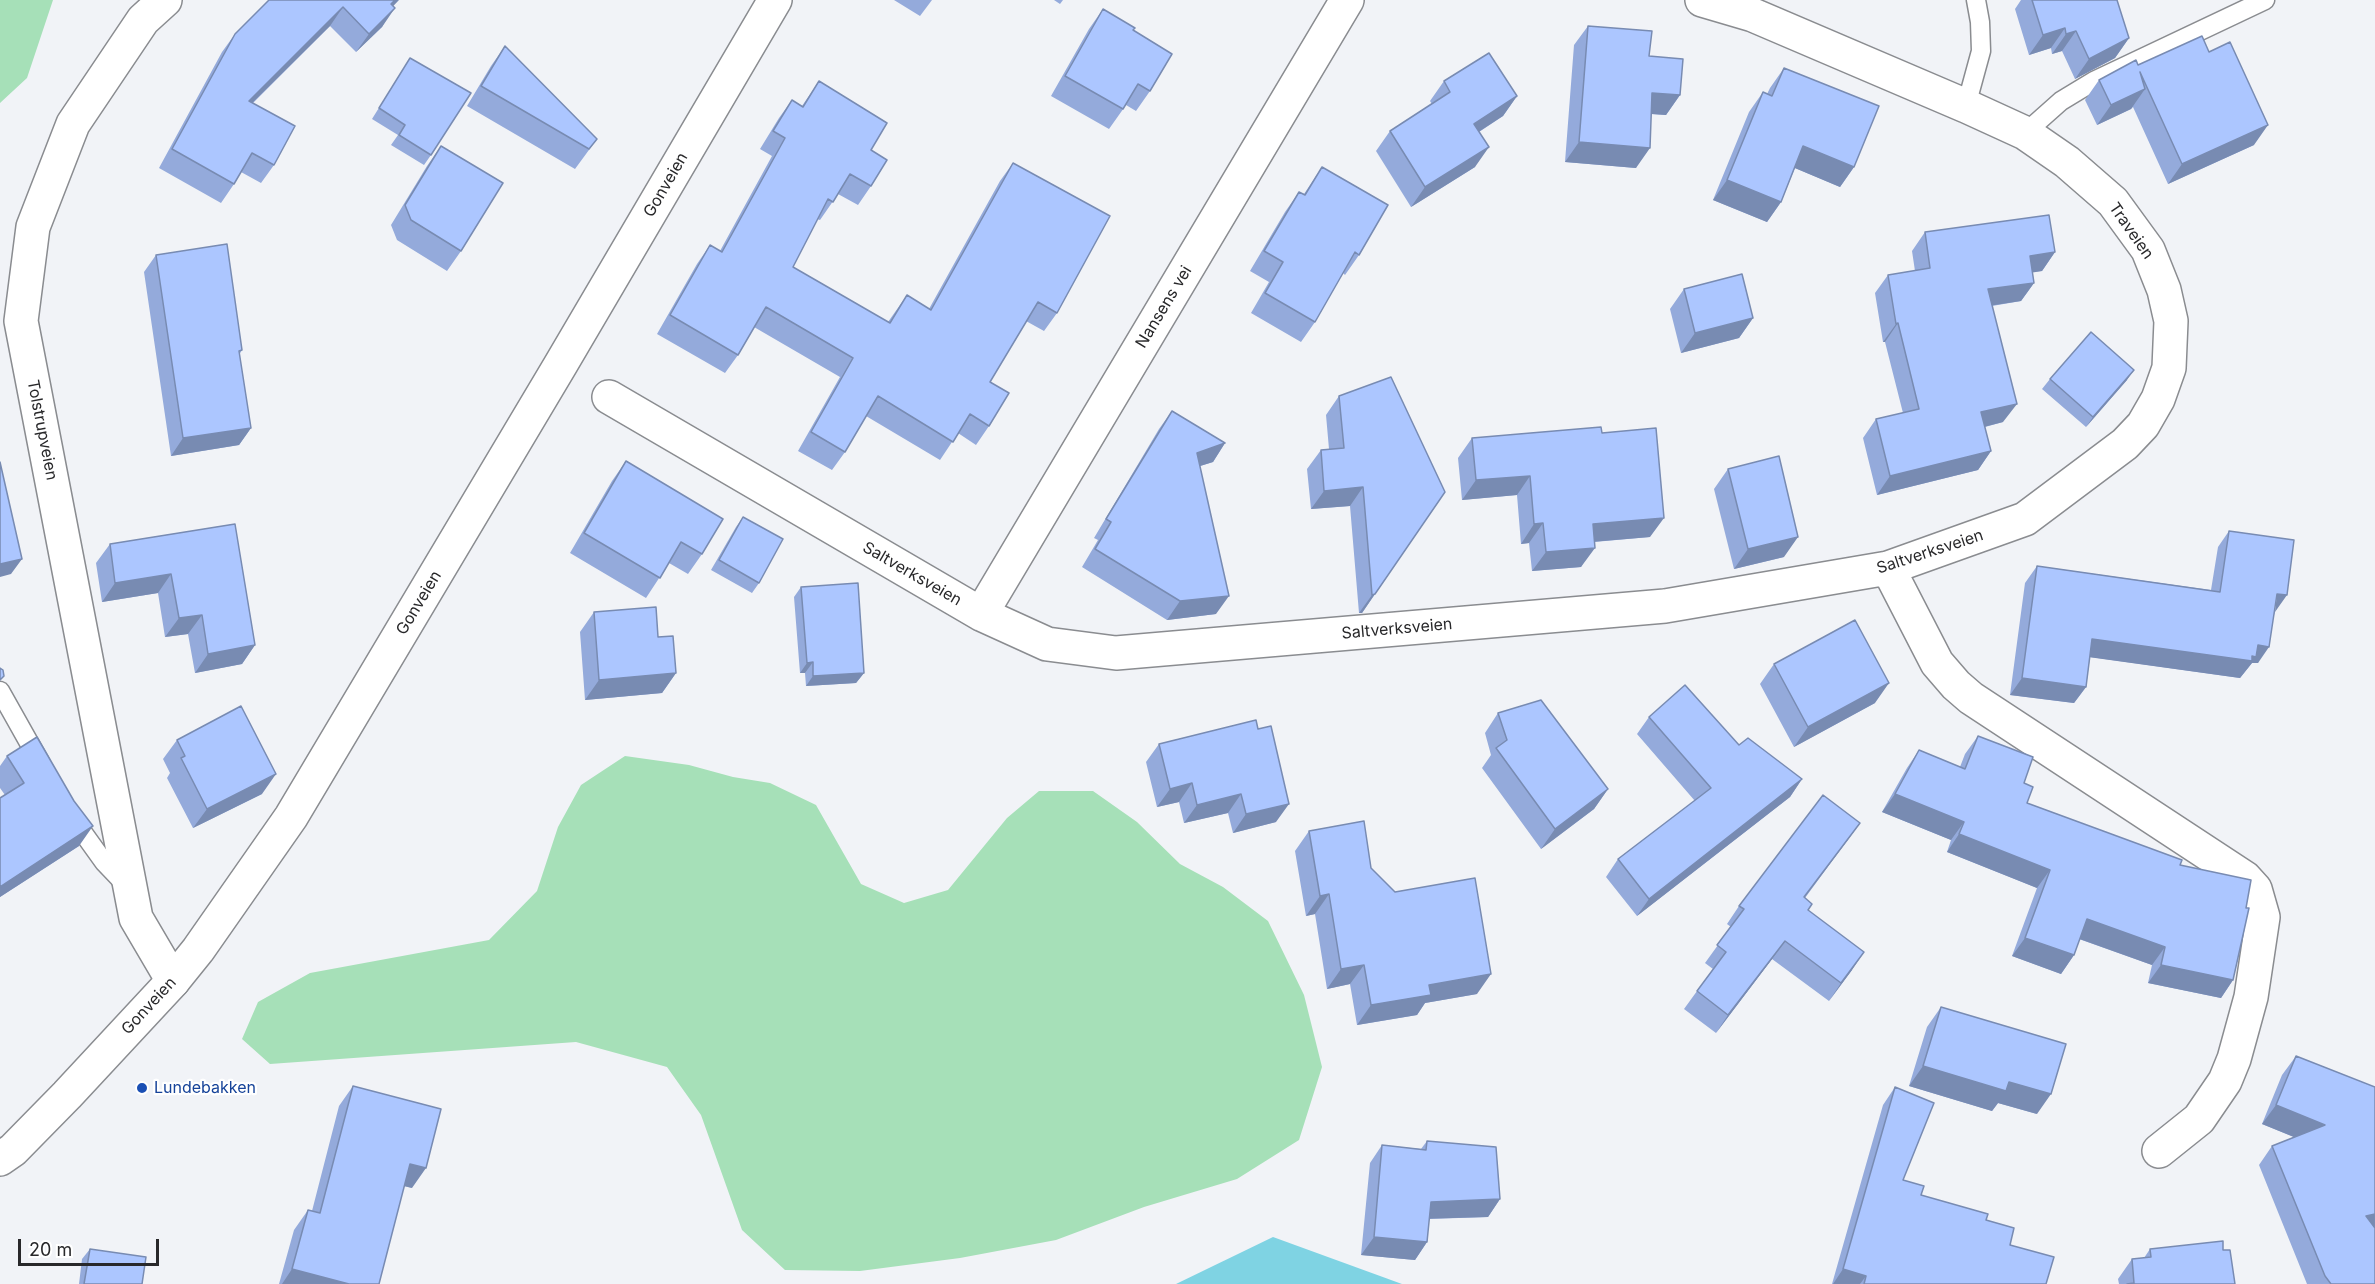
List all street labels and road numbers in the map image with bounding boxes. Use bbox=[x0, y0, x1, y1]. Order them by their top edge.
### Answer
street label: Gonveien bbox=[640, 149, 692, 221]
street label: Traveien bbox=[2105, 199, 2157, 263]
street label: Nansens vei bbox=[1132, 262, 1196, 352]
street label: Tolstrupveien bbox=[23, 378, 61, 482]
street label: Saltverksveien bbox=[1874, 526, 1986, 578]
street label: Saltverksveien bbox=[859, 538, 965, 610]
street label: Gonveien bbox=[392, 567, 446, 639]
street label: Saltverksveien bbox=[1341, 615, 1453, 643]
street label: Gonveien bbox=[118, 973, 180, 1039]

